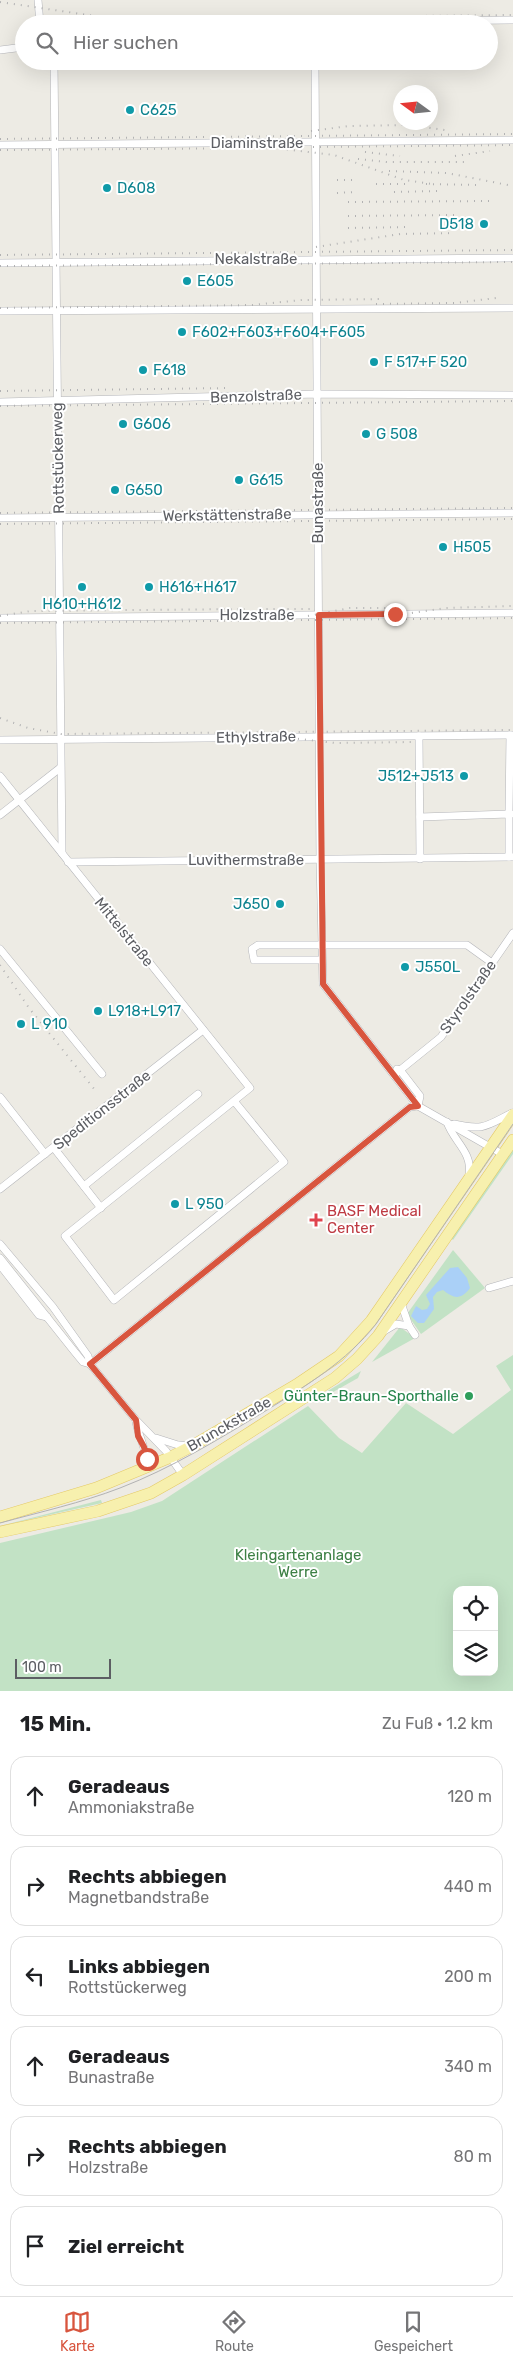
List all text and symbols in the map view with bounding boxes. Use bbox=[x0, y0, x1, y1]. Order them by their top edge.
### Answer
search box bbox=[15, 15, 498, 70]
icon: search bbox=[33, 29, 61, 57]
text: Hier suchen bbox=[73, 31, 179, 54]
north arrow bbox=[393, 85, 438, 130]
place label: C625 bbox=[140, 101, 177, 119]
marker: C625 bbox=[124, 104, 136, 116]
street label: Diaminstraße bbox=[211, 134, 303, 152]
place label: D608 bbox=[117, 179, 155, 197]
marker: D608 bbox=[101, 182, 113, 194]
place label: D518 bbox=[439, 215, 474, 233]
marker: D518 bbox=[478, 218, 490, 230]
street label: Nekalstraße bbox=[215, 250, 297, 268]
place label: E605 bbox=[197, 272, 234, 290]
marker: E605 bbox=[181, 275, 193, 287]
place label: F602+F603+F604+F605 bbox=[192, 323, 365, 341]
marker: F602+F603+F604+F605 bbox=[176, 326, 188, 338]
place label: F 517+F 520 bbox=[384, 353, 467, 371]
marker: F 517+F 520 bbox=[368, 356, 380, 368]
place label: F618 bbox=[153, 361, 186, 379]
marker: F618 bbox=[137, 364, 149, 376]
street label: Benzolstraße bbox=[210, 385, 302, 407]
street label: Rottstückerweg bbox=[48, 402, 68, 514]
place label: G606 bbox=[133, 415, 171, 433]
marker: G606 bbox=[117, 418, 129, 430]
place label: G 508 bbox=[376, 425, 418, 443]
marker: G 508 bbox=[360, 428, 372, 440]
street label: Bunastraße bbox=[309, 462, 327, 544]
place label: G615 bbox=[249, 471, 283, 489]
marker: G615 bbox=[233, 474, 245, 486]
place label: G650 bbox=[125, 481, 163, 499]
marker: G650 bbox=[109, 484, 121, 496]
street label: Werkstättenstraße bbox=[162, 505, 292, 525]
place label: H505 bbox=[453, 538, 491, 556]
marker: H505 bbox=[437, 541, 449, 553]
place label: H616+H617 bbox=[159, 578, 237, 596]
marker: H610+H612 bbox=[76, 581, 88, 593]
marker: H616+H617 bbox=[143, 581, 155, 593]
place label: H610+H612 bbox=[42, 595, 122, 613]
route end bbox=[384, 603, 407, 626]
street label: Holzstraße bbox=[219, 606, 295, 624]
street label: Ethylstraße bbox=[216, 727, 296, 747]
place label: J512+J513 bbox=[378, 767, 454, 785]
marker: J512+J513 bbox=[458, 770, 470, 782]
street label: Luvithermstraße bbox=[188, 851, 304, 869]
street label: Mittelstraße bbox=[91, 894, 157, 970]
place label: J650 bbox=[233, 895, 270, 913]
marker: J650 bbox=[274, 898, 286, 910]
street label: Styrolstraße bbox=[436, 957, 500, 1037]
place label: J550L bbox=[415, 958, 461, 976]
marker: J550L bbox=[399, 961, 411, 973]
place label: L918+L917 bbox=[108, 1002, 181, 1020]
marker: L918+L917 bbox=[92, 1005, 104, 1017]
place label: L 910 bbox=[31, 1015, 68, 1033]
marker: L 910 bbox=[15, 1018, 27, 1030]
street label: Speditionsstraße bbox=[50, 1066, 154, 1154]
place label: L 950 bbox=[185, 1195, 224, 1213]
marker: L 950 bbox=[169, 1198, 181, 1210]
place label: BASF Medical Center bbox=[327, 1202, 421, 1237]
marker: BASF Medical Center bbox=[309, 1213, 323, 1227]
place label: Günter-Braun-Sporthalle bbox=[284, 1387, 459, 1405]
marker: Günter-Braun-Sporthalle bbox=[463, 1390, 475, 1402]
street label: Brunckstraße bbox=[184, 1393, 274, 1455]
route start bbox=[136, 1448, 159, 1471]
park label: Kleingartenanlage Werre bbox=[235, 1546, 361, 1581]
map controls bbox=[453, 1586, 498, 1676]
button: locate bbox=[453, 1586, 498, 1631]
button: layers bbox=[453, 1631, 498, 1676]
scale bar bbox=[15, 1656, 111, 1679]
text: 100 m bbox=[22, 1659, 62, 1676]
text: 15 Min. bbox=[20, 1711, 91, 1736]
text: Zu Fuß · 1.2 km bbox=[382, 1714, 493, 1733]
text: Geradeaus bbox=[68, 1775, 170, 1798]
icon: ahead bbox=[21, 1782, 49, 1810]
text: 120 m bbox=[447, 1787, 492, 1806]
text: Ammoniakstraße bbox=[68, 1798, 194, 1817]
text: Rechts abbiegen bbox=[68, 1865, 227, 1888]
icon: right bbox=[21, 1872, 49, 1900]
text: 440 m bbox=[444, 1877, 492, 1896]
text: Magnetbandstraße bbox=[68, 1888, 209, 1907]
text: Links abbiegen bbox=[68, 1955, 210, 1978]
icon: left bbox=[21, 1962, 49, 1990]
text: 200 m bbox=[444, 1967, 492, 1986]
text: Rottstückerweg bbox=[68, 1978, 187, 1997]
text: Geradeaus bbox=[68, 2045, 170, 2068]
icon: ahead bbox=[21, 2052, 49, 2080]
text: 340 m bbox=[444, 2057, 492, 2076]
text: Bunastraße bbox=[68, 2068, 154, 2087]
text: Rechts abbiegen bbox=[68, 2135, 227, 2158]
icon: right bbox=[21, 2142, 49, 2170]
text: 80 m bbox=[454, 2147, 492, 2166]
text: Holzstraße bbox=[68, 2158, 148, 2177]
icon: arrive bbox=[21, 2232, 49, 2260]
text: Ziel erreicht bbox=[68, 2235, 184, 2258]
tab: Karte bbox=[60, 2308, 95, 2355]
tab: Route bbox=[215, 2308, 254, 2355]
tab: Gespeichert bbox=[374, 2308, 453, 2355]

